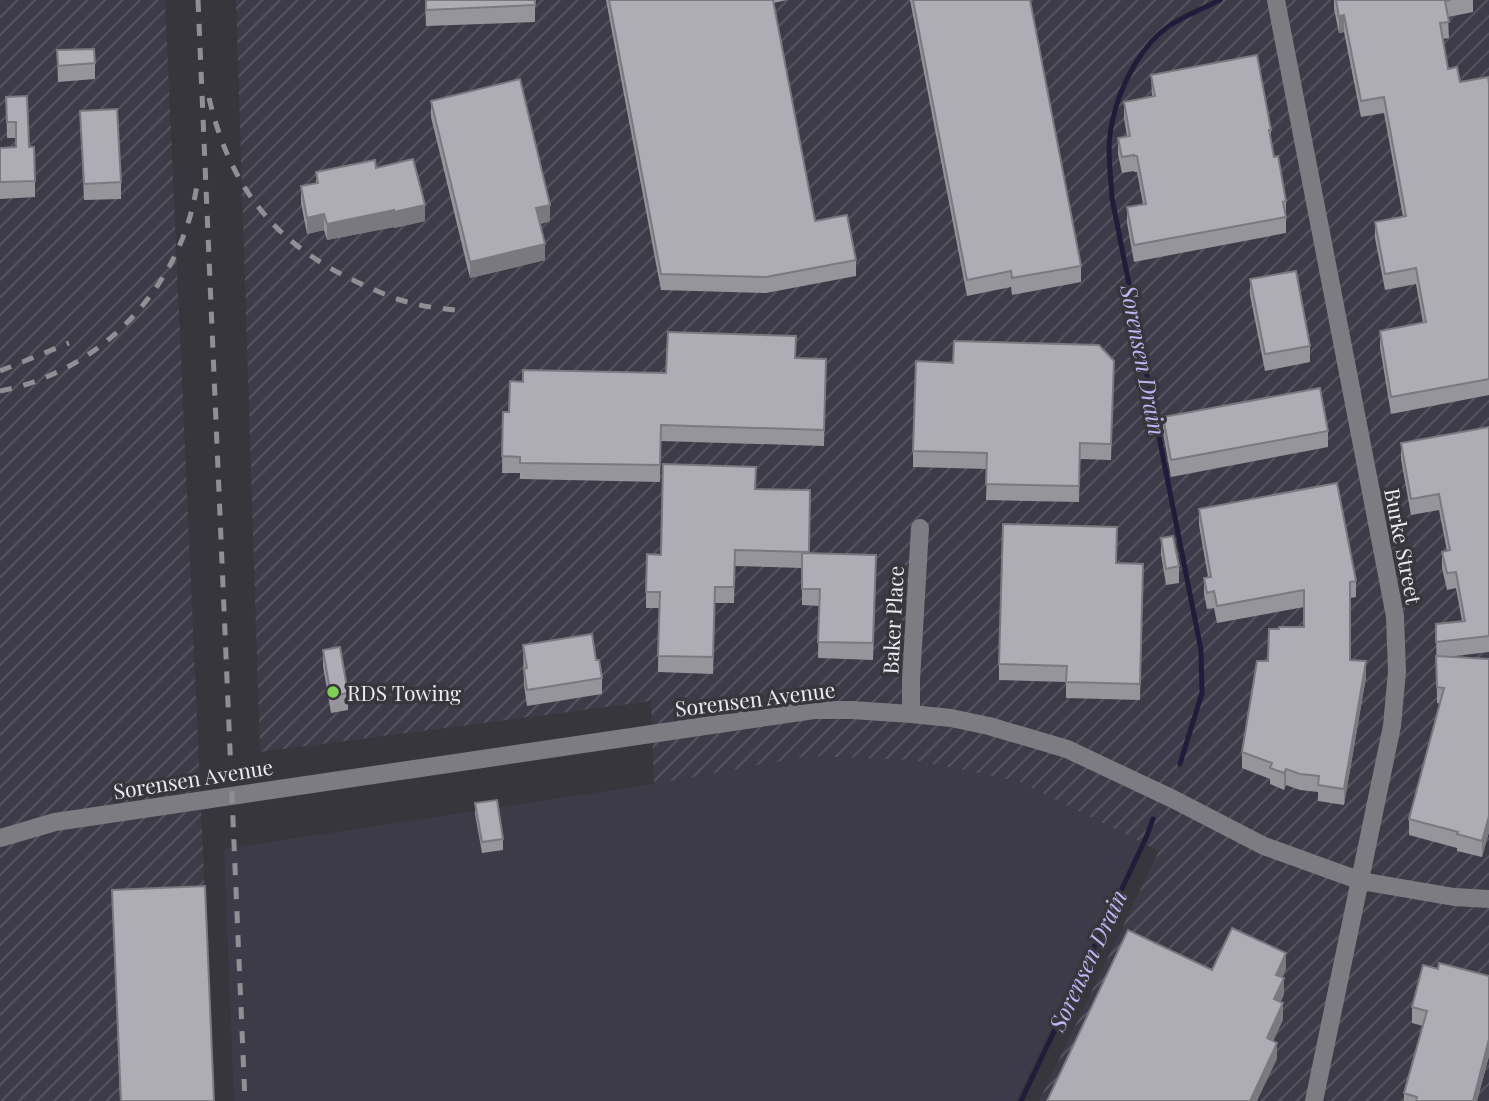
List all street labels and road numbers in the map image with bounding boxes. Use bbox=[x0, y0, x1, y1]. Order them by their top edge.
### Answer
street label: Burke Street bbox=[1379, 486, 1429, 607]
street label: Baker Place bbox=[875, 565, 909, 675]
street label: Sorensen Avenue bbox=[673, 674, 837, 722]
street label: Sorensen Avenue bbox=[111, 752, 275, 804]

